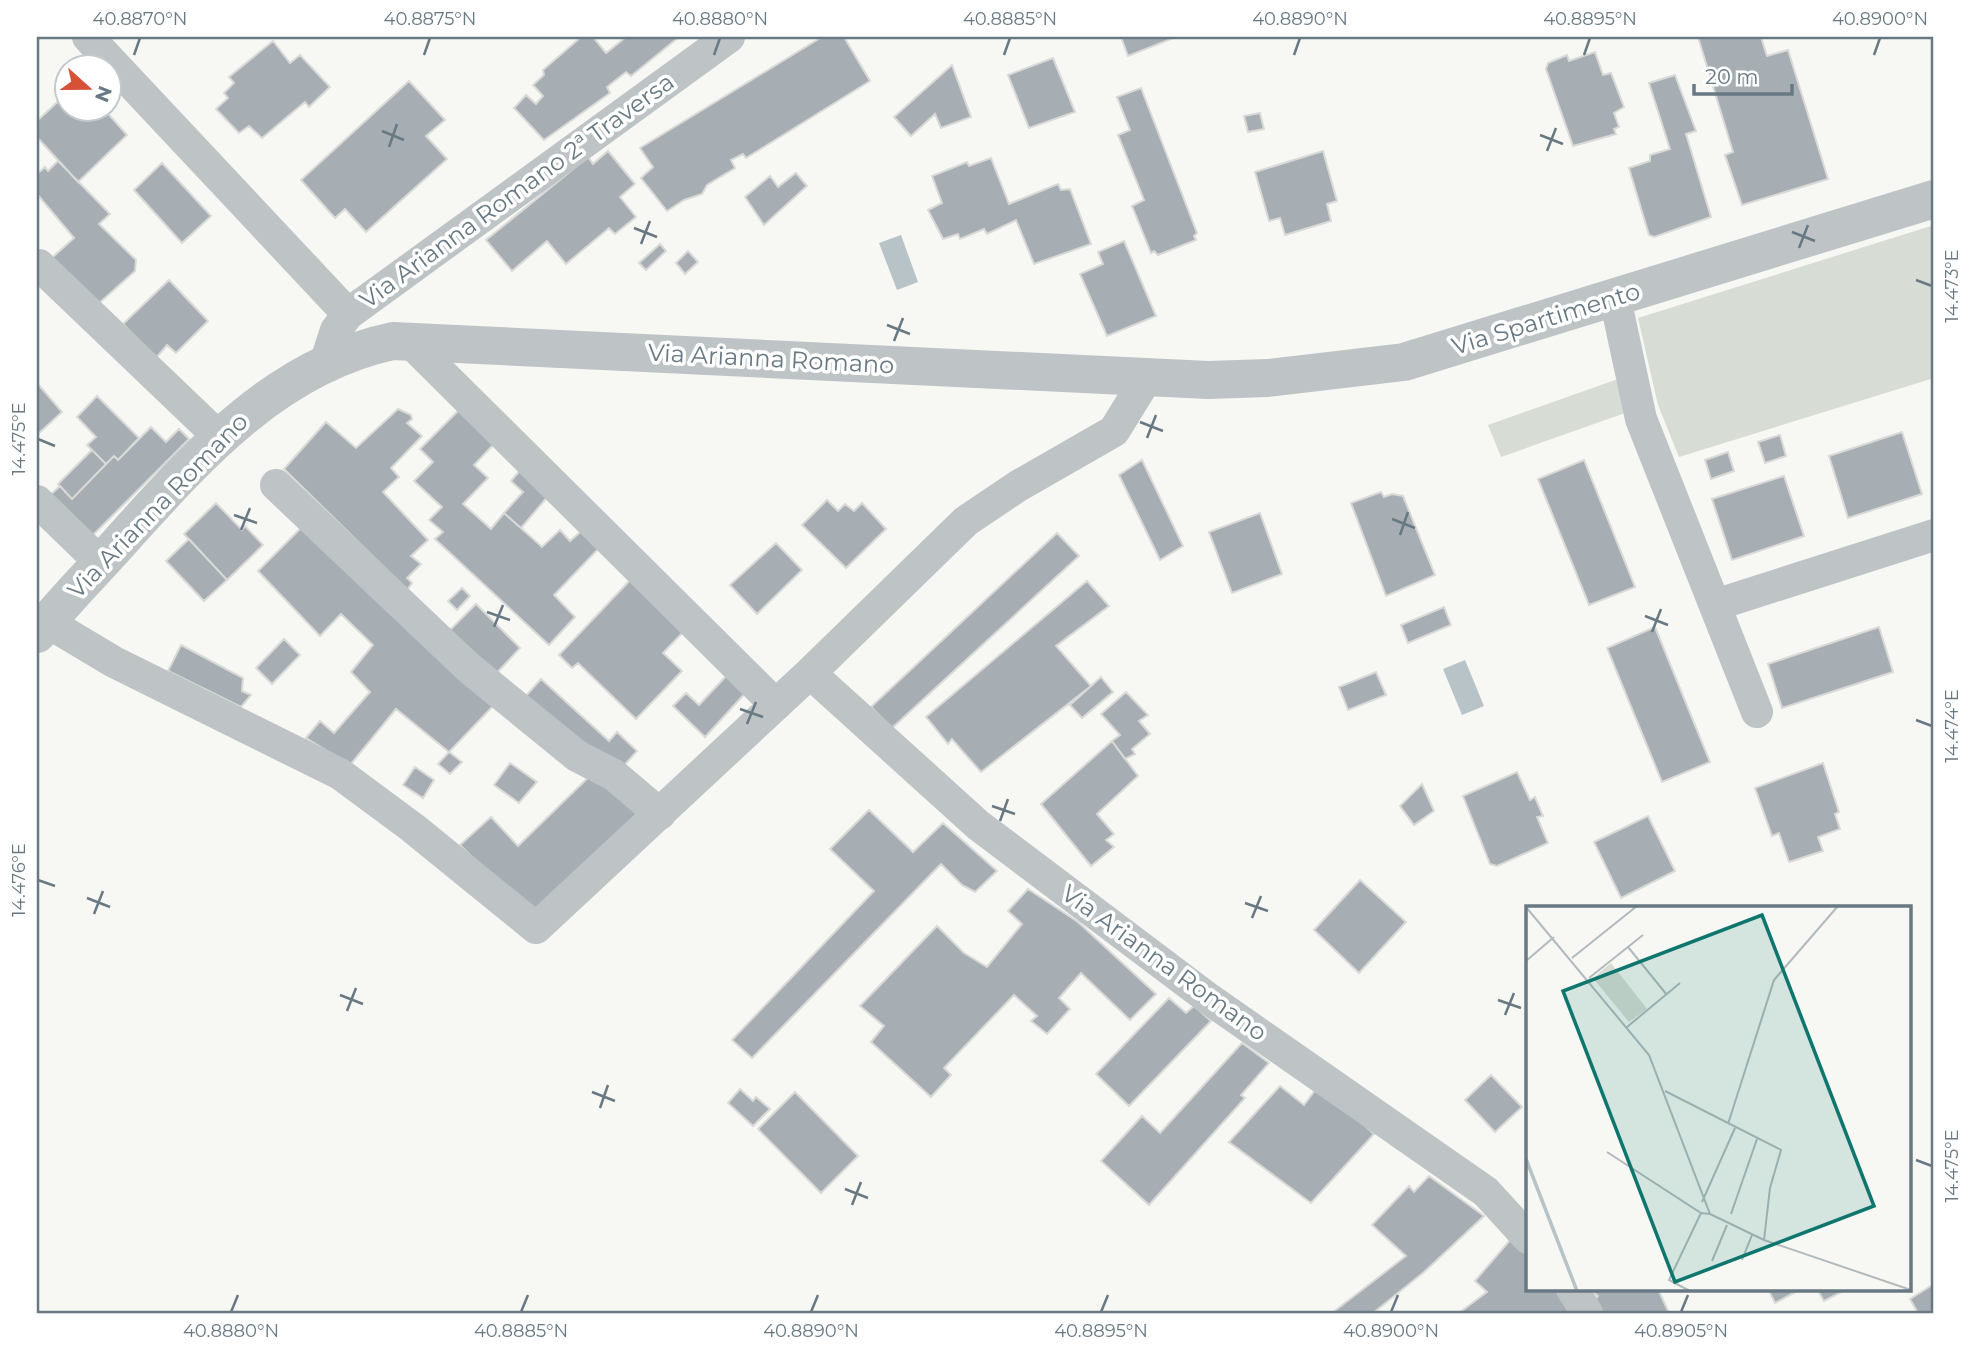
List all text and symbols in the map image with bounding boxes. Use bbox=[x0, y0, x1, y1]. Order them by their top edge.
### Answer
text: 40.8870°N bbox=[93, 8, 187, 30]
text: 40.8875°N bbox=[384, 8, 476, 30]
text: 40.8880°N bbox=[672, 8, 768, 30]
text: 40.8885°N bbox=[963, 8, 1057, 30]
text: 40.8890°N bbox=[1252, 8, 1348, 30]
text: 40.8895°N bbox=[1543, 8, 1637, 30]
text: 40.8900°N bbox=[1832, 8, 1928, 30]
north arrow bbox=[52, 52, 122, 122]
scale bar bbox=[1694, 52, 1792, 96]
text: 20 m bbox=[1705, 64, 1759, 89]
street label: Via Arianna Romano 2ª Traversa bbox=[354, 67, 679, 314]
text: N bbox=[90, 83, 117, 105]
text: 14.473°E bbox=[1941, 249, 1963, 323]
street label: Via Spartimento bbox=[1448, 276, 1643, 361]
street label: Via Arianna Romano bbox=[647, 338, 895, 379]
text: 14.475°E bbox=[8, 402, 30, 476]
street label: Via Arianna Romano bbox=[62, 407, 254, 604]
text: 14.474°E bbox=[1941, 689, 1963, 763]
text: 14.476°E bbox=[8, 843, 30, 917]
street label: Via Arianna Romano bbox=[1056, 878, 1273, 1047]
inset map bbox=[1526, 906, 1912, 1290]
text: 14.475°E bbox=[1941, 1129, 1963, 1203]
text: 40.8880°N bbox=[183, 1320, 279, 1342]
text: 40.8885°N bbox=[474, 1320, 568, 1342]
text: 40.8890°N bbox=[763, 1320, 859, 1342]
text: 40.8895°N bbox=[1054, 1320, 1148, 1342]
text: 40.8900°N bbox=[1343, 1320, 1439, 1342]
text: 40.8905°N bbox=[1634, 1320, 1728, 1342]

